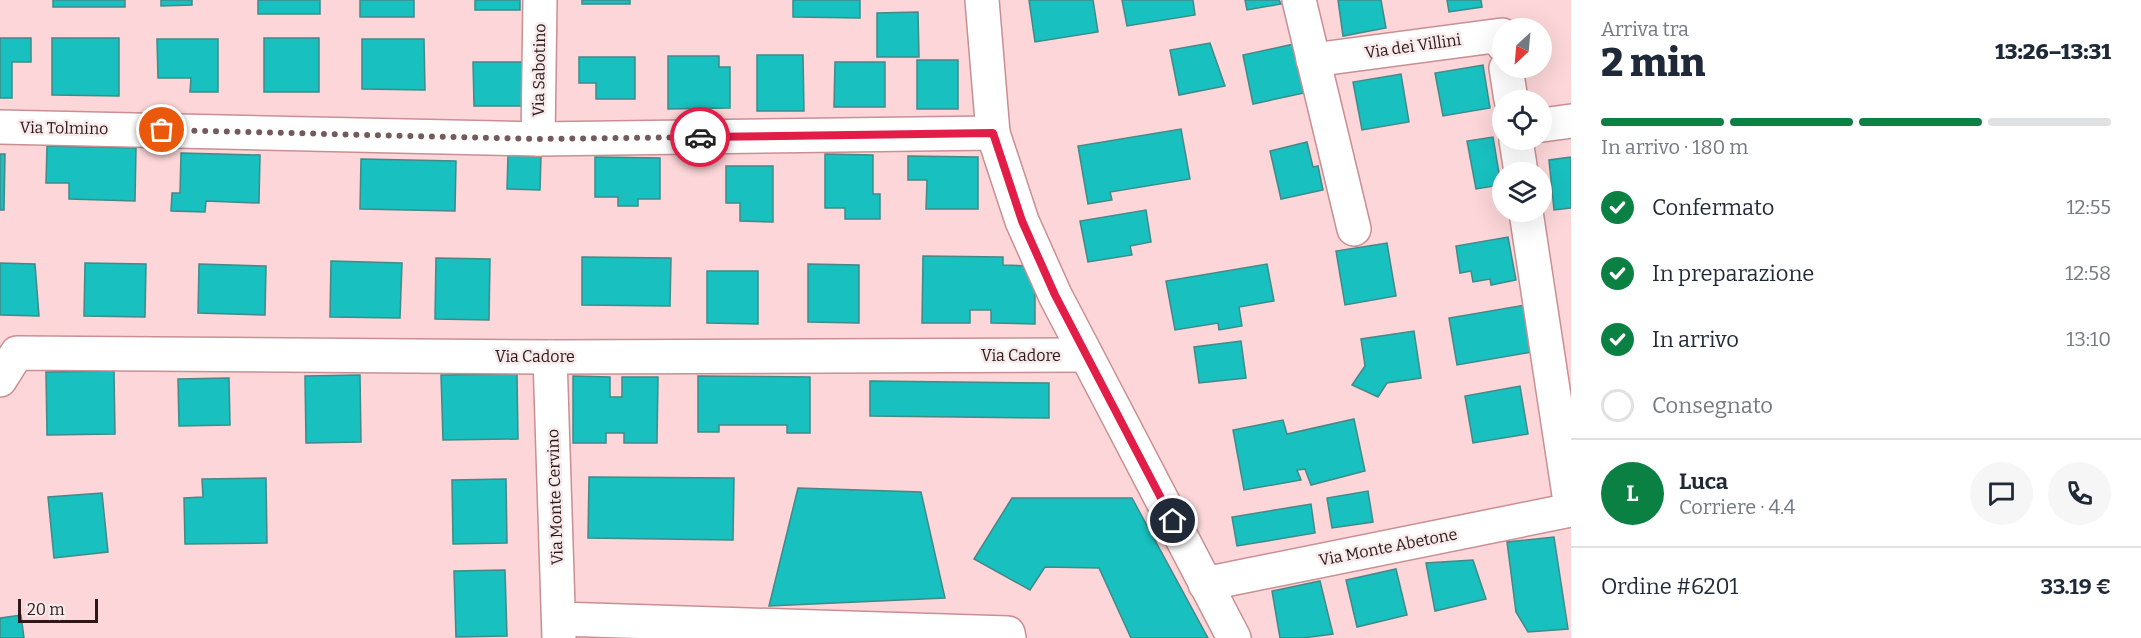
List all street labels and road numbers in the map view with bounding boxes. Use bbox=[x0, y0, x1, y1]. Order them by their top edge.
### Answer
street label: Via Sabotino bbox=[529, 23, 549, 117]
street label: Via dei Villini bbox=[1364, 30, 1463, 62]
street label: Via Tolmino bbox=[20, 118, 108, 138]
street label: Via Cadore bbox=[981, 346, 1061, 365]
street label: Via Cadore bbox=[495, 347, 575, 366]
street label: Via Monte Cervino bbox=[543, 429, 567, 565]
street label: Via Monte Abetone bbox=[1317, 524, 1459, 570]

